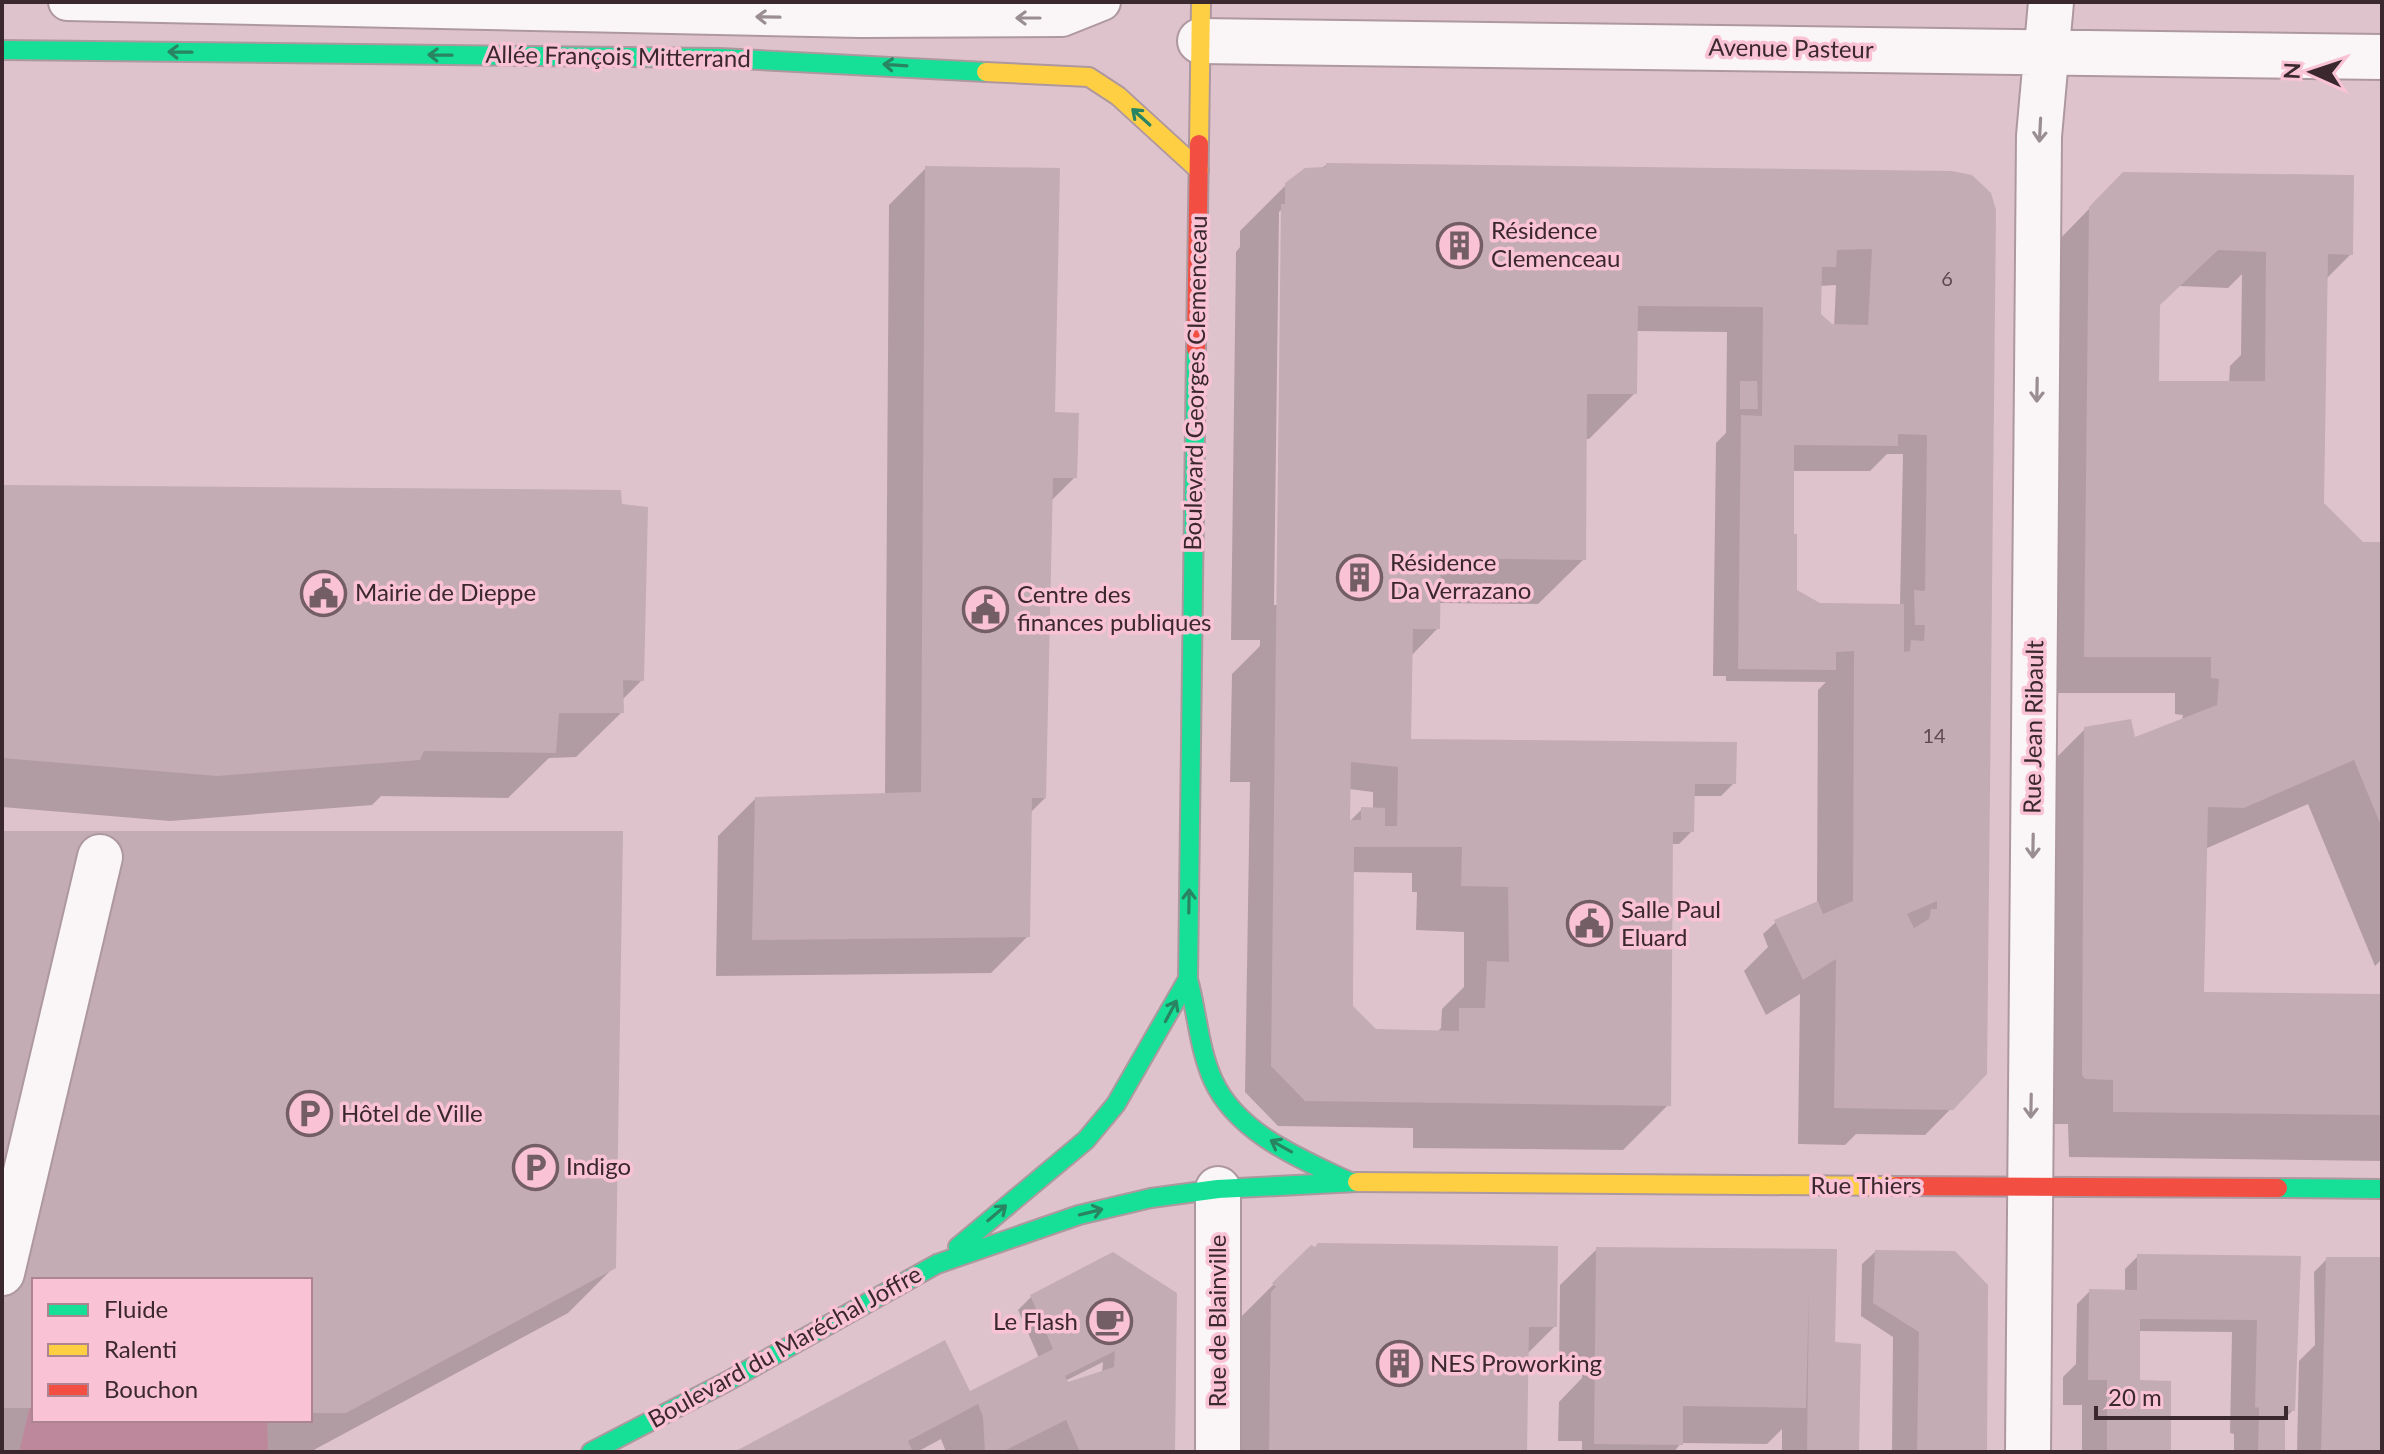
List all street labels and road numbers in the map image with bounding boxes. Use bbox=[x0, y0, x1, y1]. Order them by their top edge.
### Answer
street label: Avenue Pasteur bbox=[1708, 32, 1874, 63]
street label: Allée François Mitterrand bbox=[485, 39, 751, 72]
street label: Boulevard Georges Clemenceau bbox=[1177, 215, 1212, 551]
street label: Rue Jean Ribault bbox=[2016, 640, 2049, 814]
street label: Rue Thiers bbox=[1811, 1170, 1921, 1199]
street label: Rue de Blainville bbox=[1202, 1235, 1231, 1407]
street label: Boulevard du Maréchal Joffre bbox=[643, 1258, 926, 1433]

